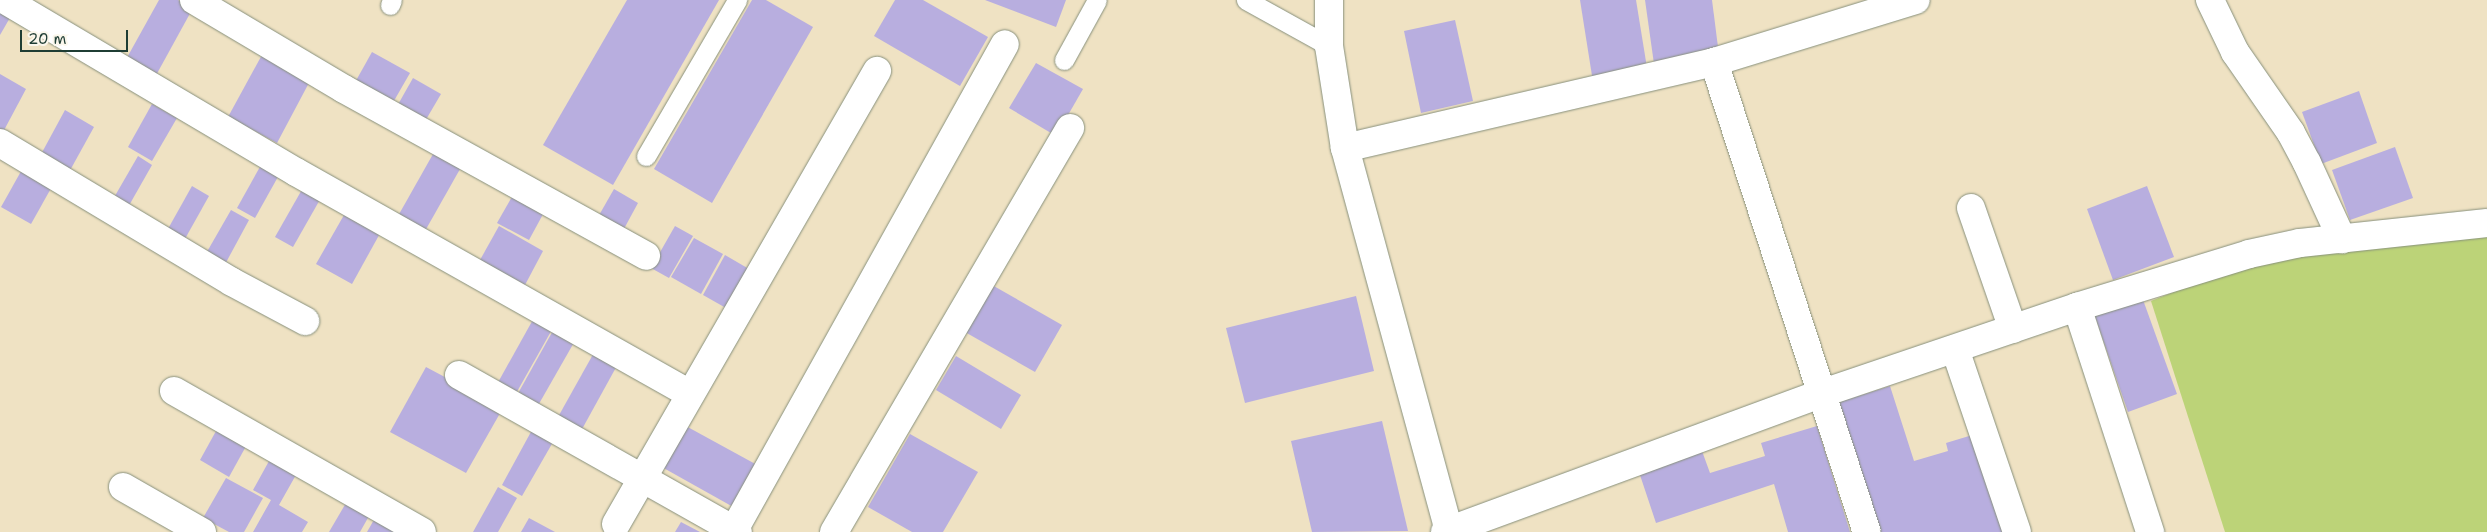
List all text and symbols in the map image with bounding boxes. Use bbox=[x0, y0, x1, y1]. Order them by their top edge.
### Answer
scale bar bbox=[22, 20, 130, 52]
text: 20 m bbox=[28, 29, 67, 49]

